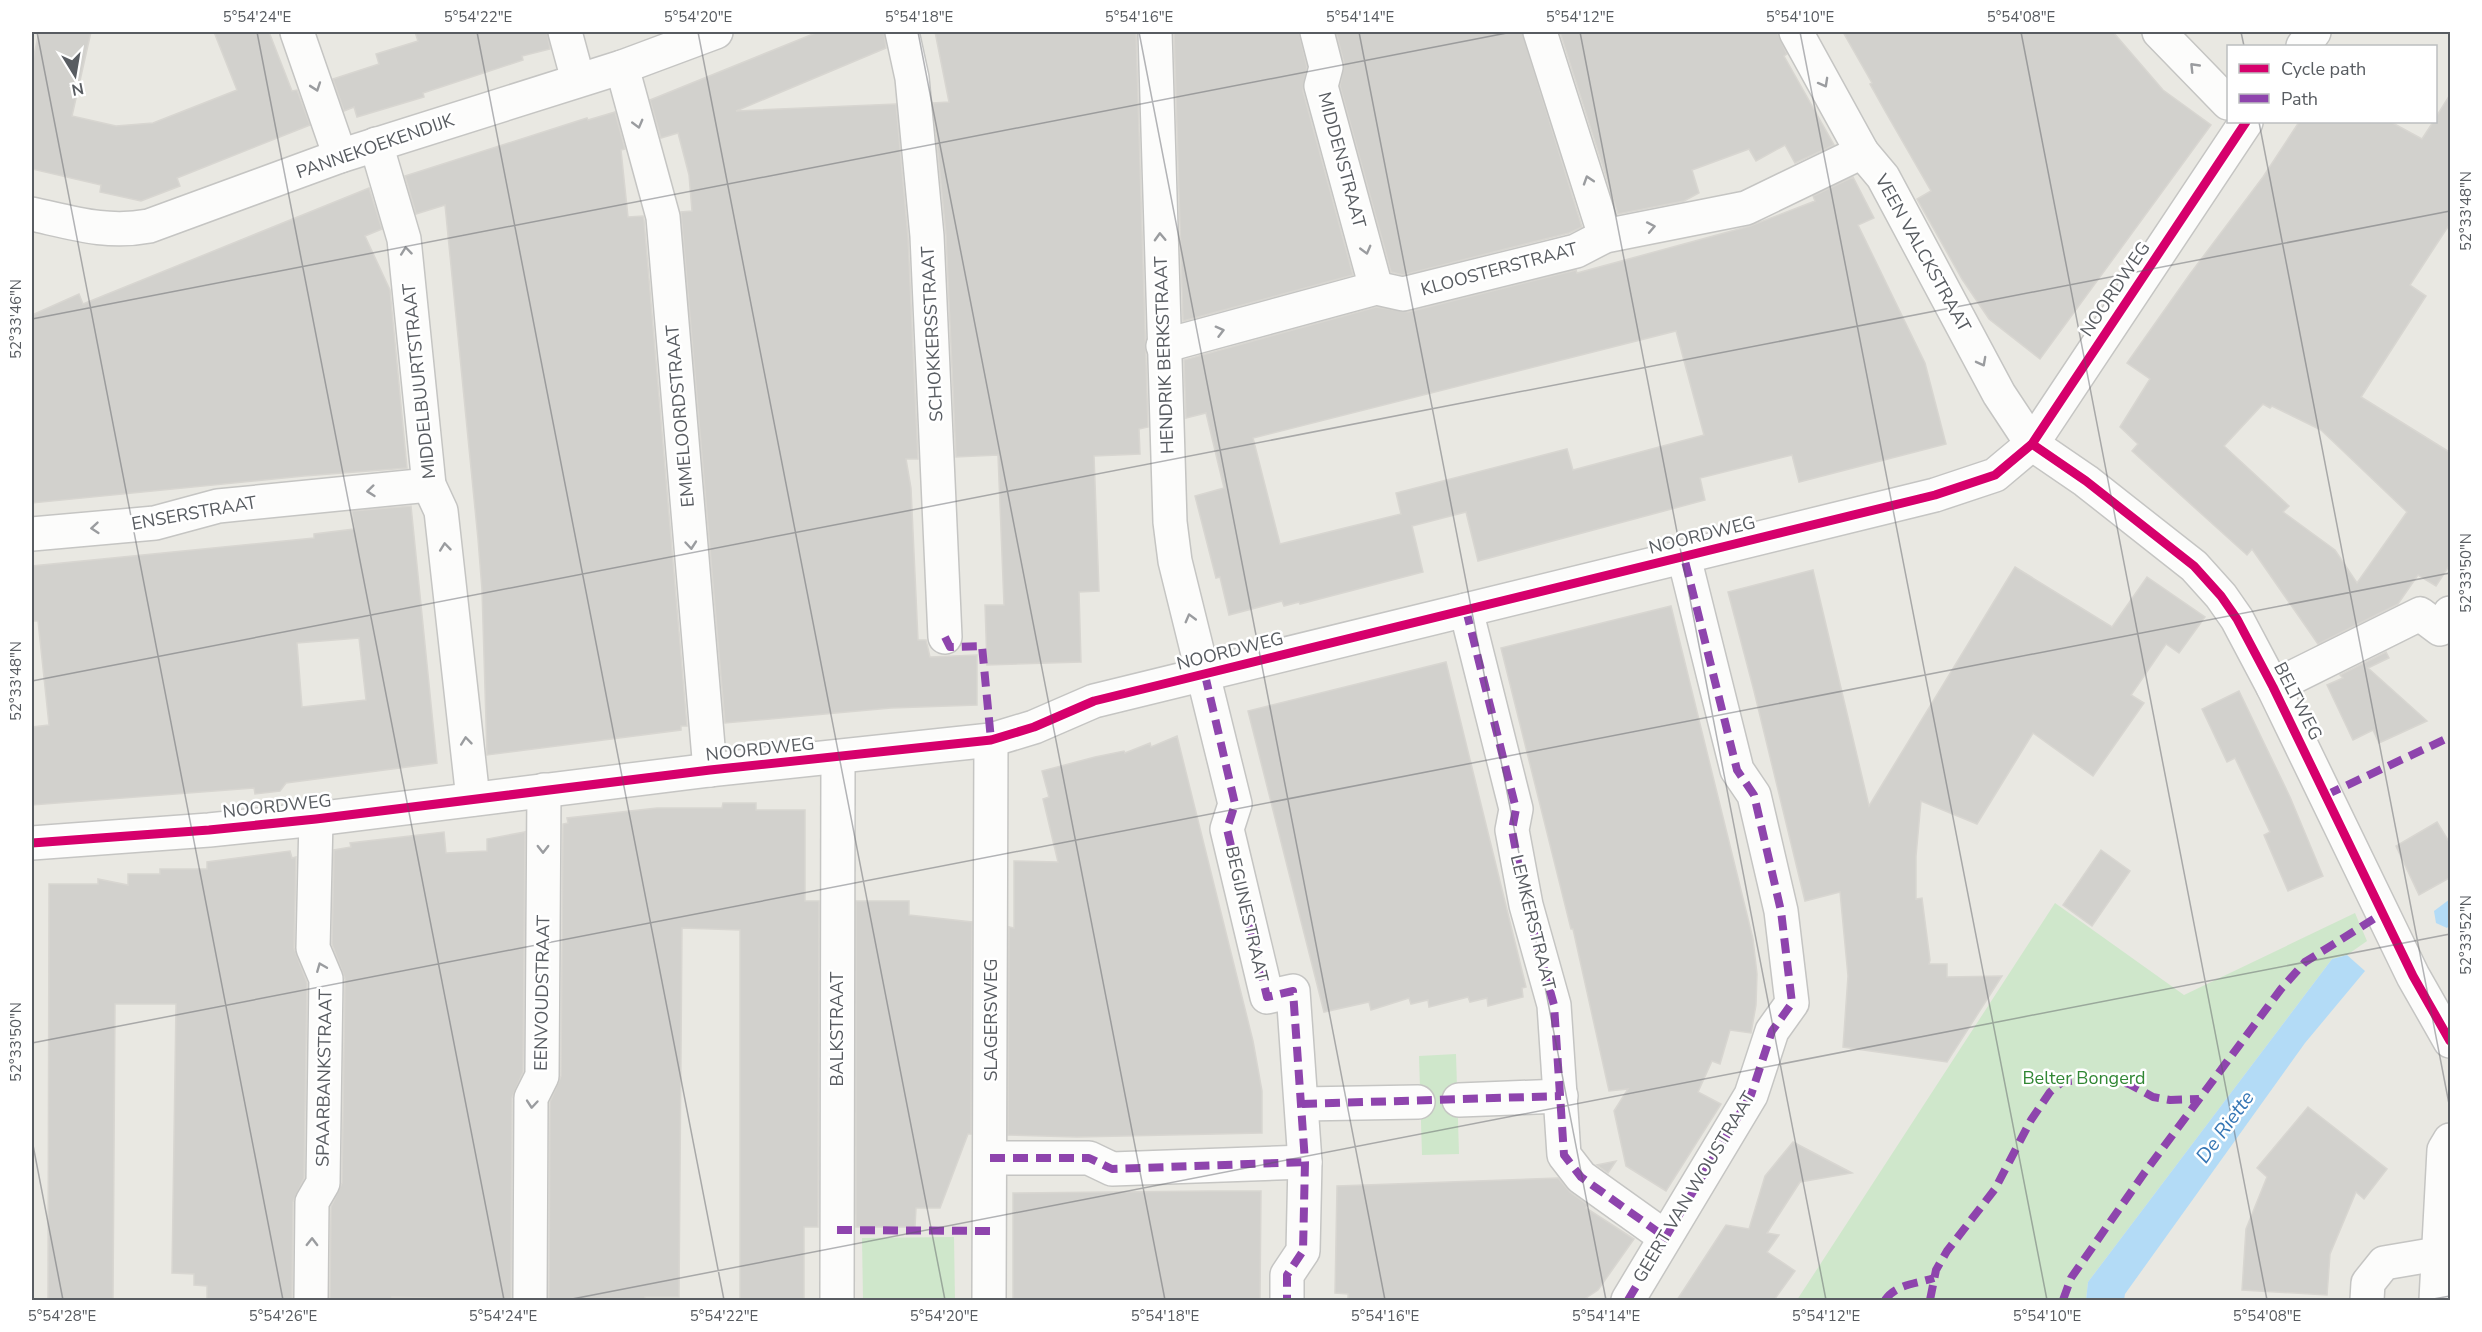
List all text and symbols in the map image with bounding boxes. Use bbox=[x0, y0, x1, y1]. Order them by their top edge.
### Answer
text: 5°54'24"E bbox=[223, 7, 291, 27]
text: 5°54'22"E bbox=[444, 7, 512, 27]
text: 5°54'20"E bbox=[664, 7, 732, 27]
text: 5°54'18"E bbox=[885, 7, 953, 27]
text: 5°54'16"E bbox=[1105, 7, 1173, 27]
text: 5°54'14"E bbox=[1326, 7, 1394, 27]
text: 5°54'12"E bbox=[1546, 7, 1614, 27]
text: 5°54'10"E bbox=[1766, 7, 1834, 27]
text: 5°54'08"E bbox=[1987, 7, 2055, 27]
north arrow bbox=[45, 45, 105, 105]
legend bbox=[2227, 45, 2437, 123]
text: Cycle path bbox=[2281, 57, 2366, 81]
one-way arrow bbox=[2190, 64, 2201, 75]
text: N bbox=[70, 77, 86, 101]
one-way arrow bbox=[1817, 77, 1828, 87]
one-way arrow bbox=[308, 81, 321, 92]
text: Path bbox=[2281, 87, 2318, 111]
street label: MIDDENSTRAAT bbox=[1312, 89, 1372, 231]
street label: PANNEKOEKENDIJK bbox=[293, 107, 458, 184]
one-way arrow bbox=[630, 119, 643, 129]
street label: VEEN VALCKSTRAAT bbox=[1869, 169, 1976, 336]
text: 52°33'48"N bbox=[2456, 171, 2476, 251]
one-way arrow bbox=[1582, 175, 1595, 186]
one-way arrow bbox=[1645, 221, 1655, 234]
one-way arrow bbox=[1154, 232, 1167, 241]
street label: KLOOSTERSTRAAT bbox=[1418, 236, 1580, 301]
street label: NOORDWEG bbox=[2074, 237, 2156, 341]
one-way arrow bbox=[1359, 244, 1371, 255]
street label: SCHOKKERSSTRAAT bbox=[915, 245, 949, 422]
one-way arrow bbox=[400, 246, 413, 256]
street label: HENDRIK BERKSTRAAT bbox=[1149, 255, 1179, 454]
text: 52°33'46"N bbox=[6, 279, 26, 359]
street label: MIDDELBUURTSTRAAT bbox=[397, 282, 441, 480]
street label: EMMELOORDSTRAAT bbox=[660, 324, 700, 508]
one-way arrow bbox=[1214, 326, 1225, 338]
one-way arrow bbox=[1975, 355, 1986, 366]
one-way arrow bbox=[366, 484, 375, 497]
street label: ENSERSTRAAT bbox=[130, 490, 259, 536]
street label: NOORDWEG bbox=[1646, 510, 1758, 560]
one-way arrow bbox=[90, 521, 99, 534]
text: 52°33'50"N bbox=[2456, 533, 2476, 613]
one-way arrow bbox=[684, 540, 697, 550]
one-way arrow bbox=[439, 542, 452, 551]
one-way arrow bbox=[1185, 613, 1197, 624]
street label: NOORDWEG bbox=[1174, 626, 1286, 676]
text: 52°33'48"N bbox=[6, 641, 26, 721]
street label: BELTWEG bbox=[2268, 658, 2328, 744]
street label: NOORDWEG bbox=[704, 731, 816, 767]
one-way arrow bbox=[460, 736, 473, 745]
street label: NOORDWEG bbox=[221, 788, 333, 824]
one-way arrow bbox=[537, 844, 549, 853]
street label: BEGIJNESTRAAT bbox=[1220, 844, 1274, 985]
street label: LEMKERSTRAAT bbox=[1505, 852, 1561, 992]
text: 52°33'52"N bbox=[2456, 895, 2476, 975]
street label: EENVOUDSTRAAT bbox=[529, 915, 555, 1071]
street label: SLAGERSWEG bbox=[979, 958, 1003, 1082]
one-way arrow bbox=[316, 962, 328, 973]
street label: BALKSTRAAT bbox=[825, 971, 849, 1086]
street label: SPAARBANKSTRAAT bbox=[310, 989, 338, 1167]
text: 52°33'50"N bbox=[6, 1002, 26, 1082]
park label: Belter Bongerd bbox=[2022, 1066, 2146, 1090]
water label: De Riette bbox=[2190, 1085, 2261, 1169]
street label: GEERT VAN WOUSTRAAT bbox=[1627, 1087, 1761, 1287]
one-way arrow bbox=[526, 1100, 539, 1109]
one-way arrow bbox=[306, 1238, 318, 1247]
text: 5°54'28"E bbox=[28, 1306, 96, 1326]
text: 5°54'26"E bbox=[249, 1306, 317, 1326]
text: 5°54'24"E bbox=[469, 1306, 537, 1326]
text: 5°54'22"E bbox=[690, 1306, 758, 1326]
text: 5°54'20"E bbox=[910, 1306, 978, 1326]
text: 5°54'18"E bbox=[1131, 1306, 1199, 1326]
text: 5°54'16"E bbox=[1351, 1306, 1419, 1326]
text: 5°54'14"E bbox=[1572, 1306, 1640, 1326]
text: 5°54'12"E bbox=[1792, 1306, 1860, 1326]
text: 5°54'10"E bbox=[2013, 1306, 2081, 1326]
text: 5°54'08"E bbox=[2233, 1306, 2301, 1326]

